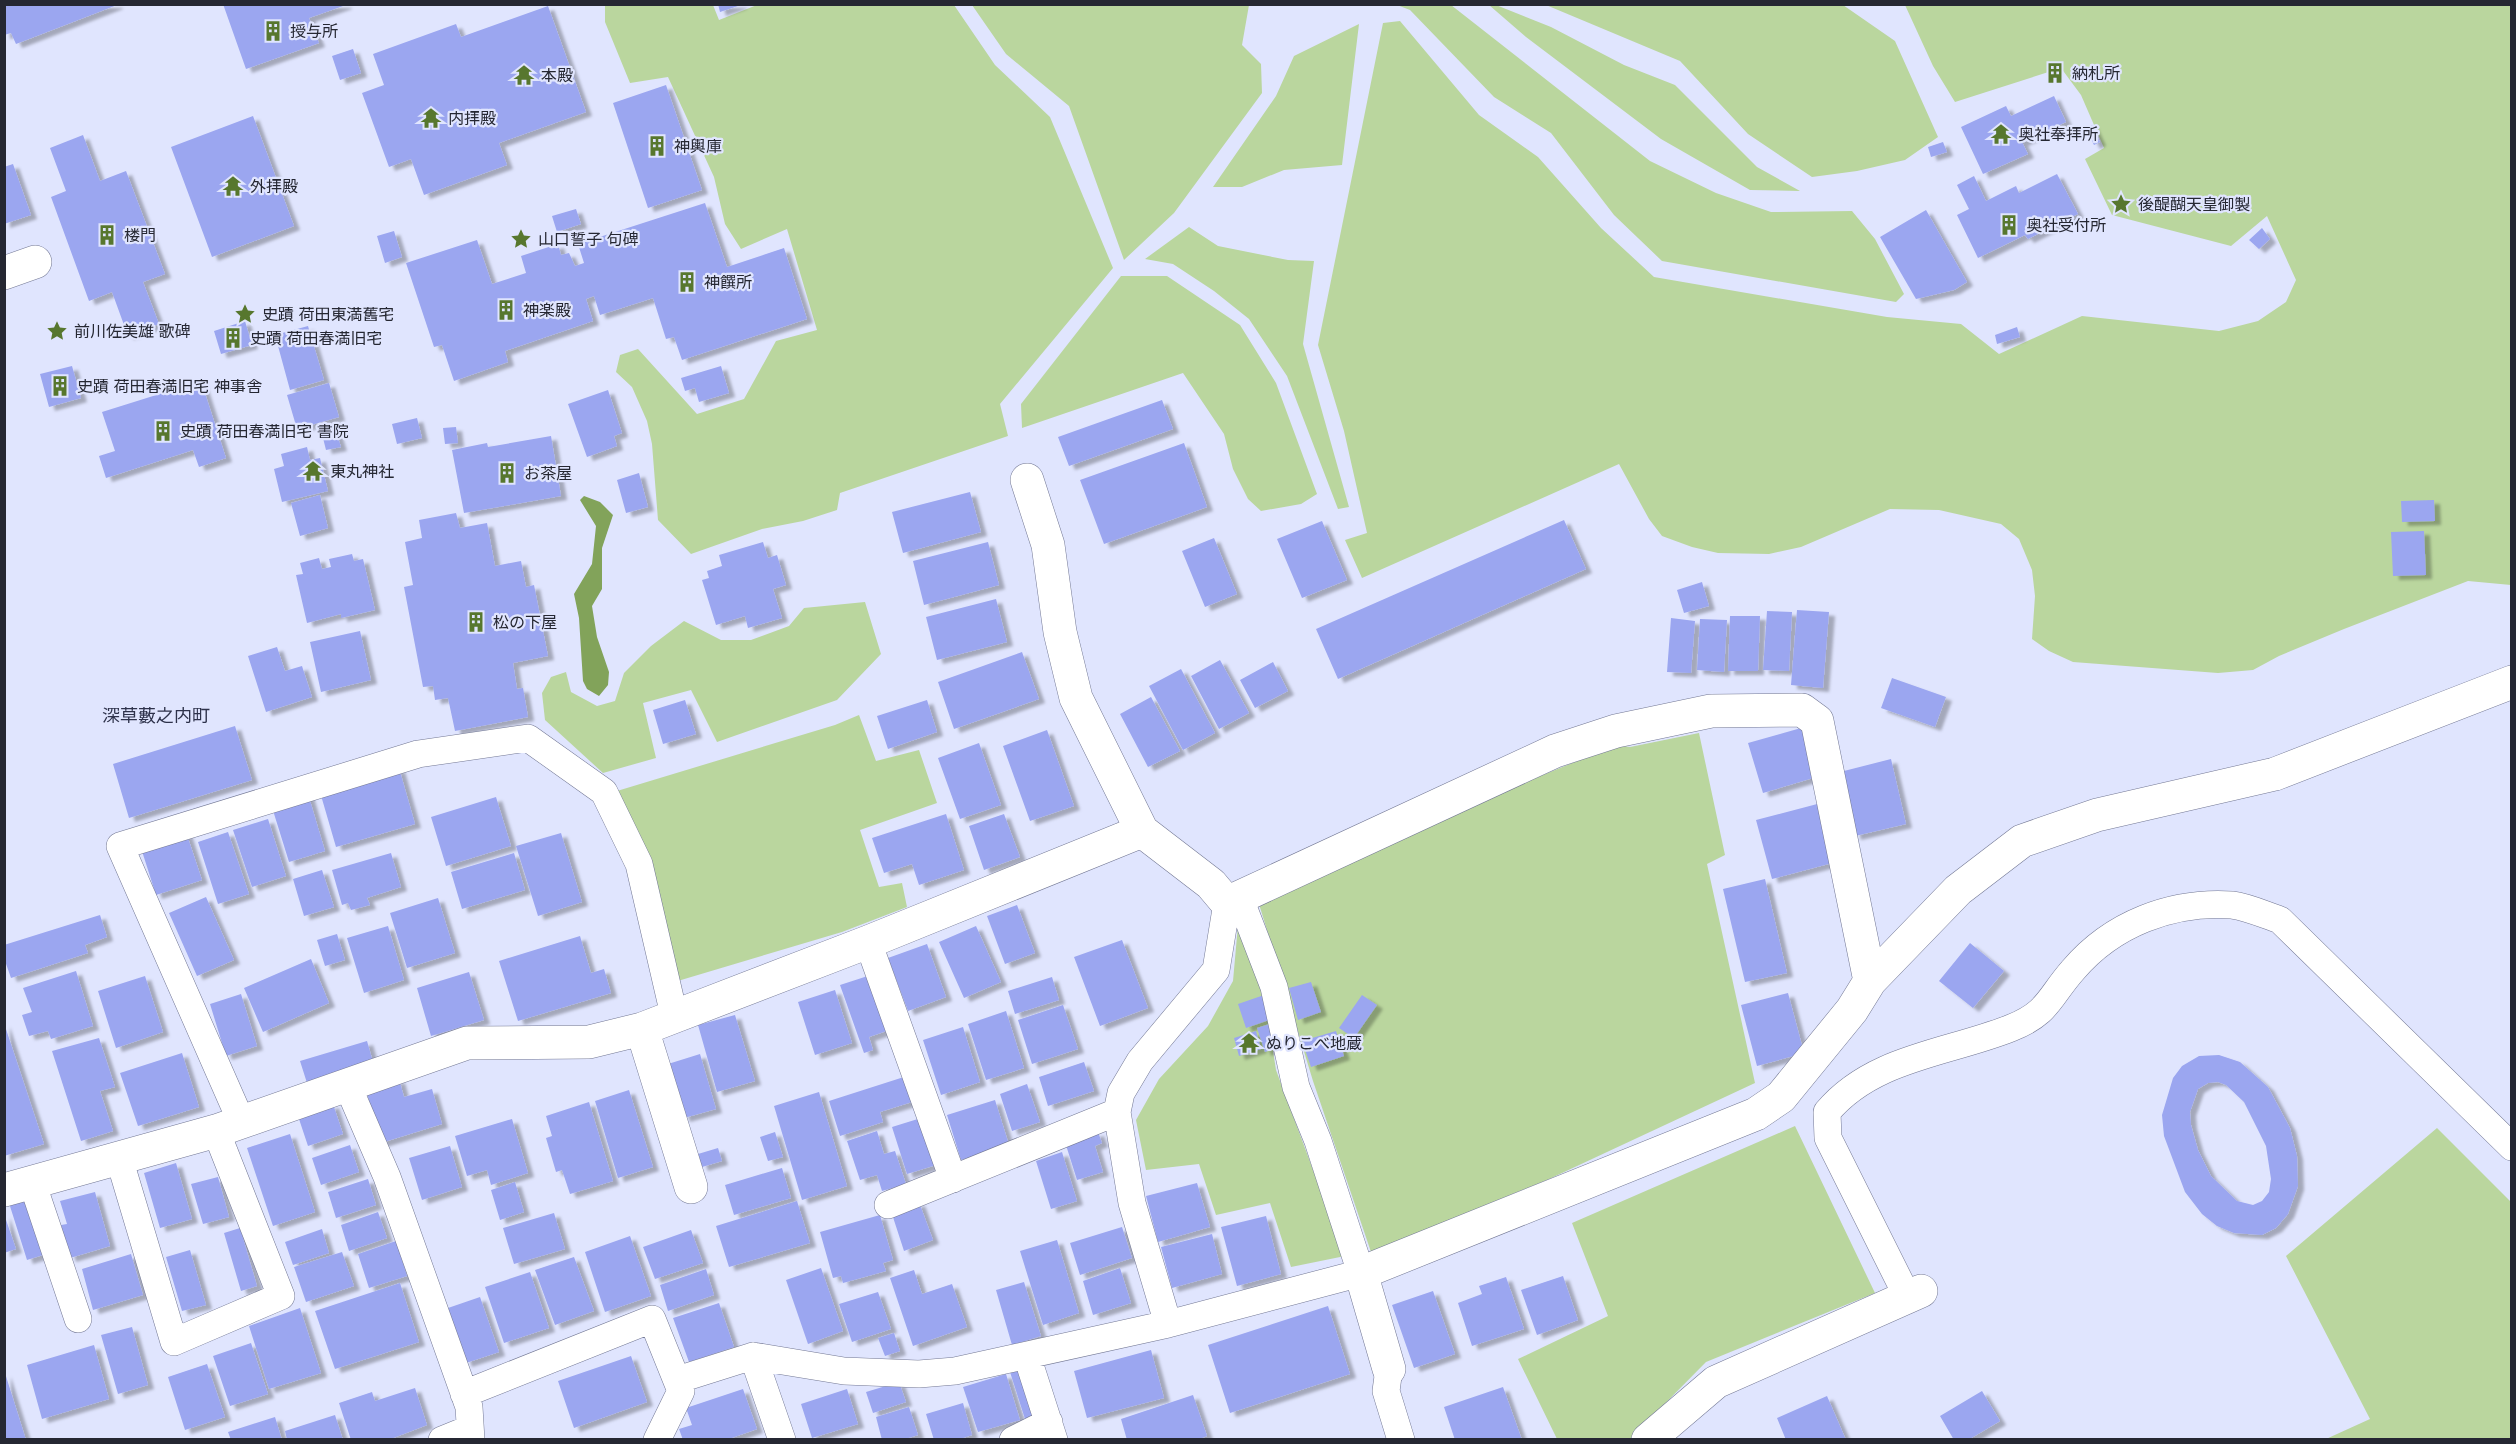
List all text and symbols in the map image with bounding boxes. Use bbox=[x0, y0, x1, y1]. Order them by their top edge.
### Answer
building icon: 授与所 bbox=[261, 19, 285, 43]
place label: 授与所 bbox=[290, 23, 338, 40]
building icon: 納札所 bbox=[2043, 61, 2067, 85]
temple icon: 本殿 bbox=[512, 63, 536, 87]
place label: 納札所 bbox=[2072, 65, 2120, 82]
place label: 本殿 bbox=[541, 67, 573, 84]
temple icon: 内拝殿 bbox=[419, 106, 443, 130]
place label: 内拝殿 bbox=[448, 110, 496, 127]
temple icon: 奥社奉拝所 bbox=[1989, 122, 2013, 146]
place label: 奥社奉拝所 bbox=[2018, 126, 2098, 143]
building icon: 神輿庫 bbox=[645, 134, 669, 158]
place label: 神輿庫 bbox=[674, 138, 722, 155]
temple icon: 外拝殿 bbox=[221, 174, 245, 198]
place label: 外拝殿 bbox=[250, 178, 298, 195]
place icon: 後醍醐天皇御製 bbox=[2109, 192, 2133, 216]
place label: 後醍醐天皇御製 bbox=[2138, 196, 2250, 213]
building icon: 奥社受付所 bbox=[1997, 213, 2021, 237]
place label: 奥社受付所 bbox=[2026, 216, 2106, 234]
building icon: 楼門 bbox=[95, 223, 119, 247]
place label: 楼門 bbox=[124, 227, 156, 244]
place icon: 山口誓子 句碑 bbox=[509, 227, 533, 251]
place label: 山口誓子 句碑 bbox=[538, 231, 638, 248]
building icon: 神饌所 bbox=[675, 270, 699, 294]
place label: 神饌所 bbox=[704, 274, 752, 291]
building icon: 神楽殿 bbox=[494, 298, 518, 322]
place icon: 史蹟 荷田東満舊宅 bbox=[233, 302, 257, 326]
place label: 神楽殿 bbox=[523, 302, 571, 319]
place label: 史蹟 荷田東満舊宅 bbox=[262, 306, 394, 323]
place icon: 前川佐美雄 歌碑 bbox=[45, 319, 69, 343]
place label: 前川佐美雄 歌碑 bbox=[74, 323, 190, 340]
building icon: 史蹟 荷田春満旧宅 bbox=[221, 326, 245, 350]
place label: 史蹟 荷田春満旧宅 bbox=[250, 330, 382, 347]
building icon: 史蹟 荷田春満旧宅 神事舎 bbox=[48, 374, 72, 398]
place label: 史蹟 荷田春満旧宅 神事舎 bbox=[77, 378, 262, 395]
building icon: 史蹟 荷田春満旧宅 書院 bbox=[151, 419, 175, 443]
place label: 史蹟 荷田春満旧宅 書院 bbox=[180, 423, 349, 440]
temple icon: 東丸神社 bbox=[301, 459, 325, 483]
building icon: お茶屋 bbox=[495, 461, 519, 485]
place label: 東丸神社 bbox=[330, 463, 394, 480]
place label: お茶屋 bbox=[524, 465, 572, 482]
building icon: 松の下屋 bbox=[464, 610, 488, 634]
place label: 松の下屋 bbox=[493, 614, 557, 631]
district label: 深草藪之内町 bbox=[102, 706, 210, 726]
temple icon: ぬりこべ地蔵 bbox=[1237, 1031, 1261, 1055]
place label: ぬりこべ地蔵 bbox=[1266, 1035, 1362, 1052]

